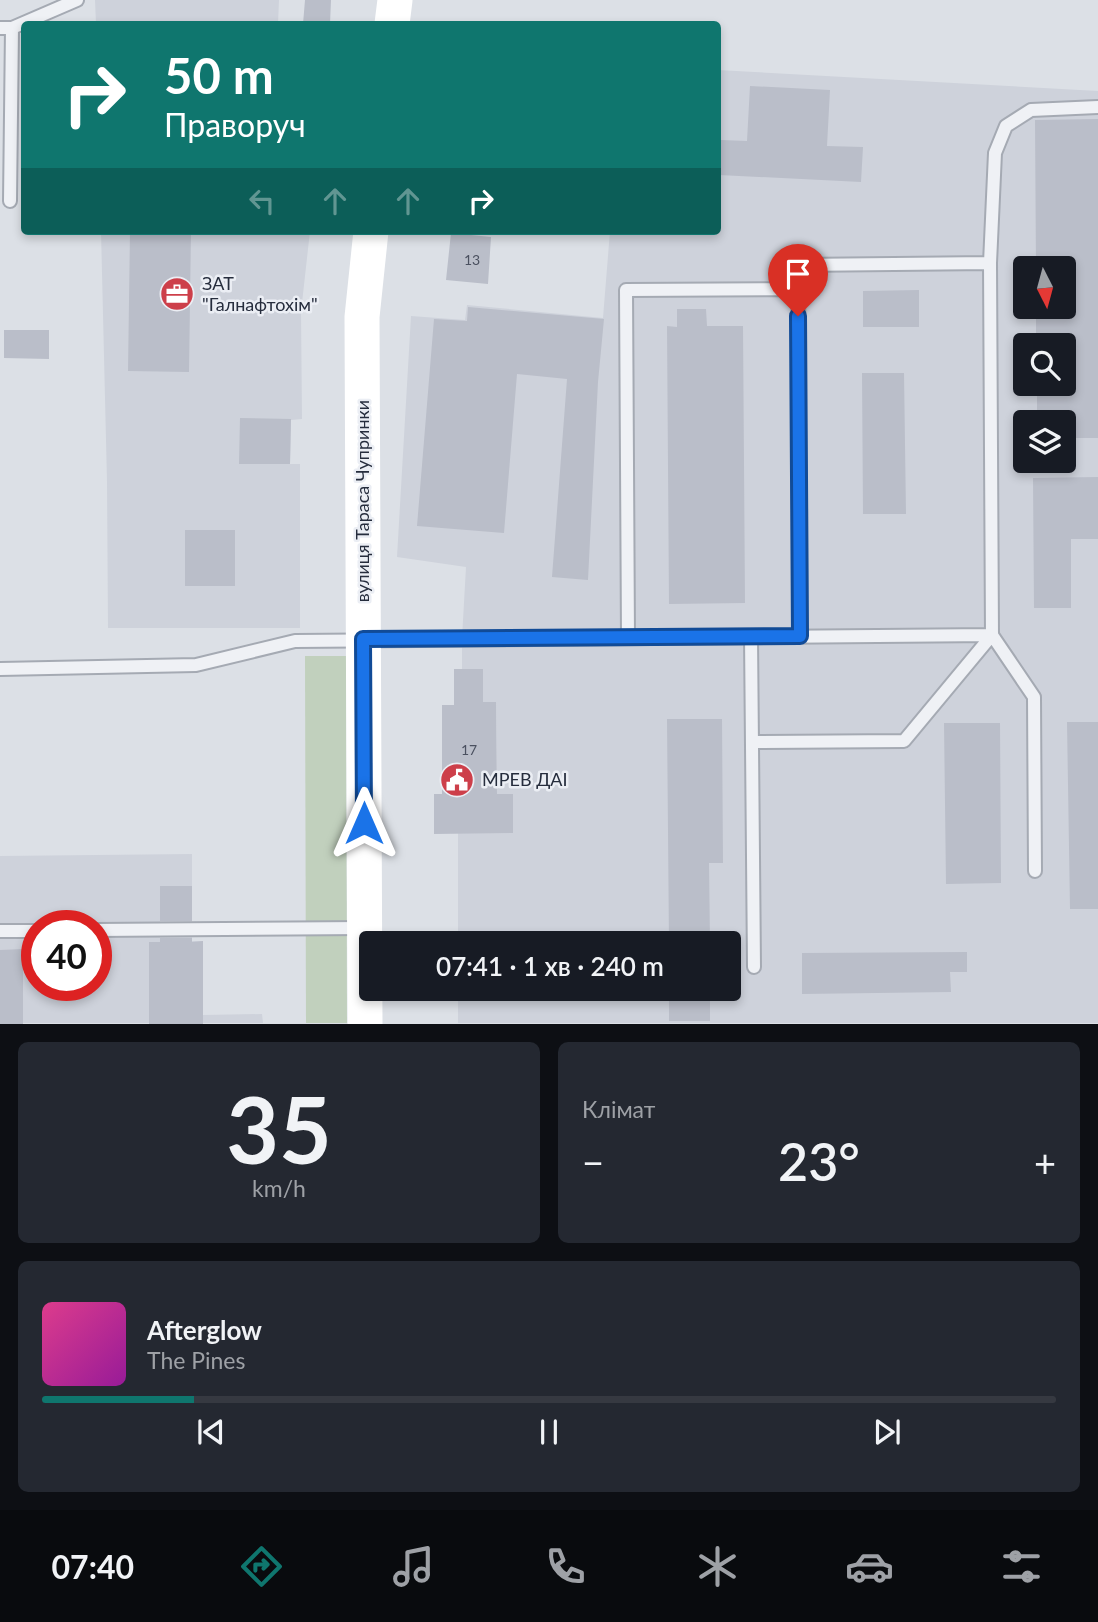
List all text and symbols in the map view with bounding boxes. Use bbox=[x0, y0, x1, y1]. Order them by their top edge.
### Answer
text: 50 m bbox=[164, 46, 274, 104]
icon: right bbox=[49, 49, 140, 140]
text: Праворуч bbox=[164, 105, 306, 144]
icon: left bbox=[243, 182, 281, 220]
icon: ahead bbox=[316, 182, 354, 220]
icon: ahead bbox=[389, 182, 427, 220]
icon: right bbox=[462, 182, 500, 220]
pin bbox=[768, 244, 828, 316]
house number: 13 bbox=[464, 251, 480, 268]
icon: arrive bbox=[779, 255, 817, 293]
north arrow bbox=[1013, 256, 1076, 318]
map controls bbox=[1013, 256, 1076, 473]
place label: ЗАТ "Галнафтохім" bbox=[202, 272, 318, 315]
office icon: ЗАТ "Галнафтохім" bbox=[158, 275, 196, 313]
button: search bbox=[1013, 333, 1076, 396]
street label: вулиця Тараса Чупринки bbox=[351, 400, 373, 602]
button: layers bbox=[1013, 410, 1076, 473]
house number: 17 bbox=[461, 741, 477, 758]
public building icon: МРЕВ ДАІ bbox=[438, 761, 476, 799]
place label: МРЕВ ДАІ bbox=[482, 768, 568, 790]
position arrow bbox=[327, 786, 401, 860]
speed limit sign: 40 bbox=[21, 910, 112, 1001]
text: 07:41 · 1 хв · 240 m bbox=[436, 950, 664, 982]
text: 35 bbox=[226, 1074, 332, 1183]
text: Клімат bbox=[582, 1095, 655, 1123]
text: 23° bbox=[778, 1130, 860, 1192]
text: − bbox=[582, 1139, 604, 1185]
text: + bbox=[1034, 1139, 1056, 1185]
text: km/h bbox=[252, 1174, 306, 1202]
text: Afterglow bbox=[147, 1314, 262, 1346]
text: The Pines bbox=[147, 1346, 245, 1374]
icon: previous bbox=[192, 1413, 230, 1451]
icon: pause bbox=[530, 1413, 568, 1451]
icon: next bbox=[868, 1413, 906, 1451]
icon: directions bbox=[237, 1542, 286, 1591]
icon: music bbox=[389, 1542, 438, 1591]
icon: phone bbox=[541, 1542, 590, 1591]
icon: climate bbox=[693, 1542, 742, 1591]
icon: car bbox=[845, 1542, 894, 1591]
icon: filters bbox=[997, 1542, 1046, 1591]
text: 07:40 bbox=[52, 1547, 134, 1586]

